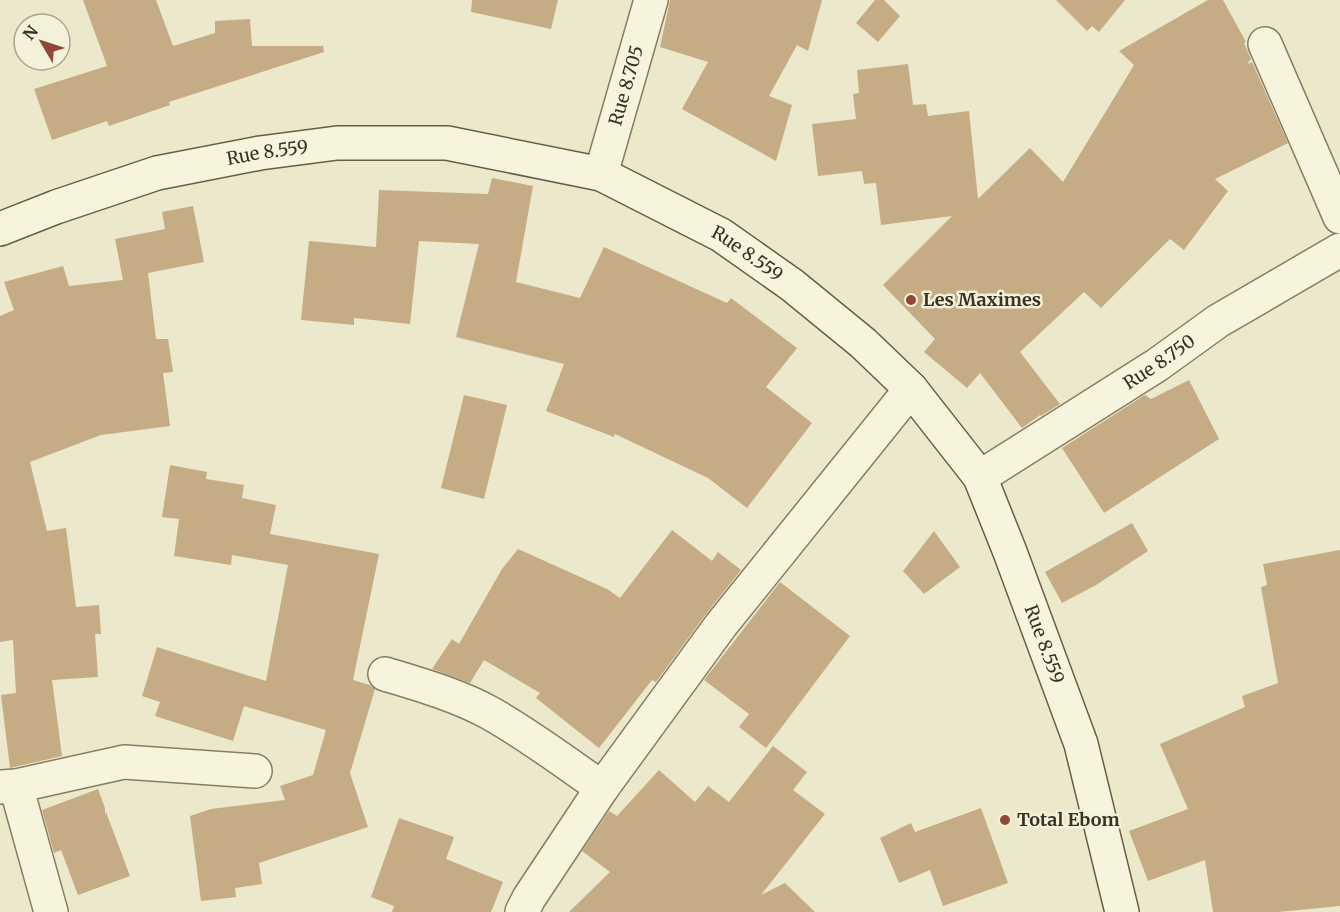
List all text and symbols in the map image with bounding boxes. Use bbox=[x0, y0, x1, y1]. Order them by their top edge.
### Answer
north arrow bbox=[12, 12, 72, 72]
text: N bbox=[19, 21, 42, 44]
street label: Rue 8.705 bbox=[604, 43, 648, 128]
street label: Rue 8.559 bbox=[225, 135, 309, 170]
street label: Rue 8.559 bbox=[708, 220, 788, 286]
place label: Les Maximes bbox=[923, 288, 1041, 311]
marker: Les Maximes bbox=[904, 293, 918, 307]
street label: Rue 8.750 bbox=[1119, 329, 1200, 394]
street label: Rue 8.559 bbox=[1020, 602, 1070, 687]
place label: Total Ebom bbox=[1017, 808, 1120, 831]
marker: Total Ebom bbox=[998, 813, 1012, 827]

